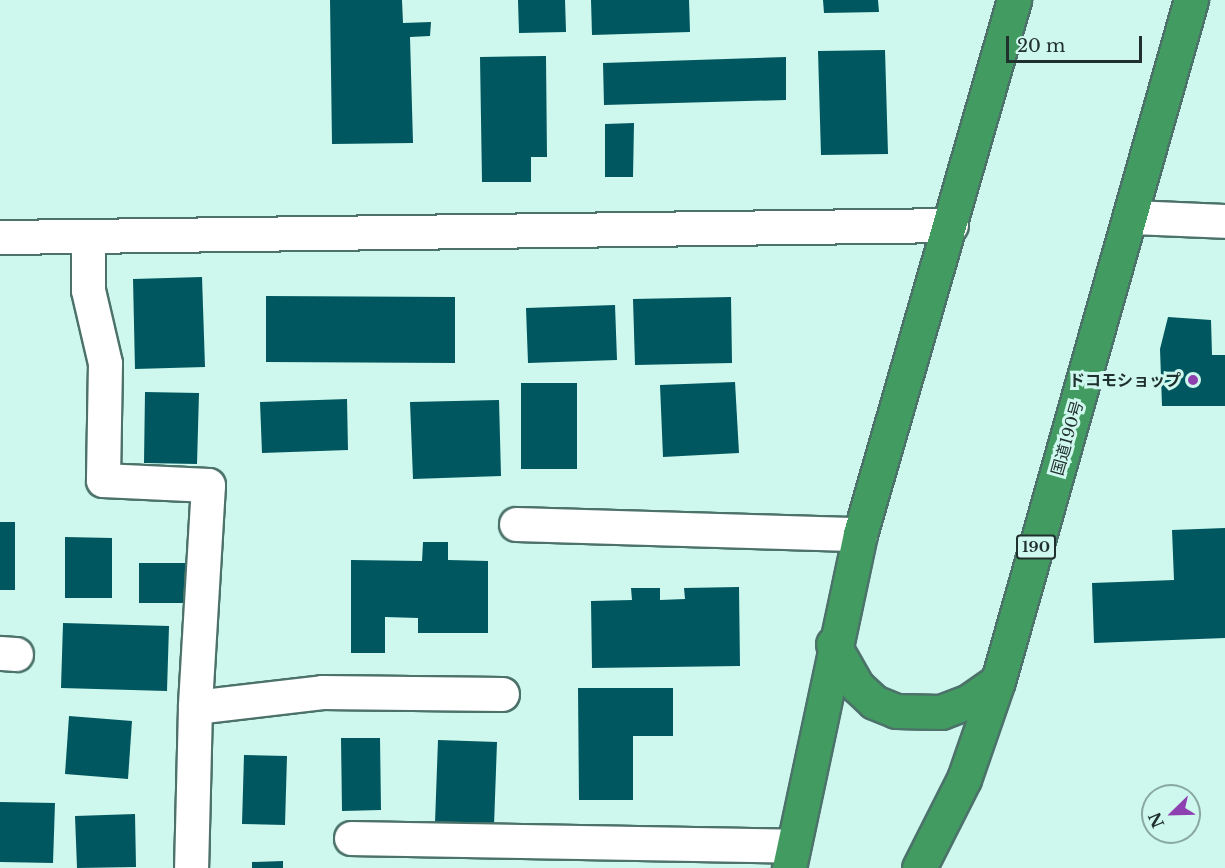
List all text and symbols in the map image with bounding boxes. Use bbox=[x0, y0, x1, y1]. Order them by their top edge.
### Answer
scale bar bbox=[1009, 24, 1146, 62]
text: 20 m bbox=[1017, 35, 1065, 57]
place label: ドコモショップ bbox=[1069, 370, 1181, 390]
marker: ドコモショップ bbox=[1186, 373, 1200, 387]
street label: 国道190号 bbox=[1047, 398, 1087, 478]
road number: 190 bbox=[1015, 535, 1057, 559]
north arrow bbox=[1141, 784, 1201, 844]
text: N bbox=[1144, 809, 1168, 831]

